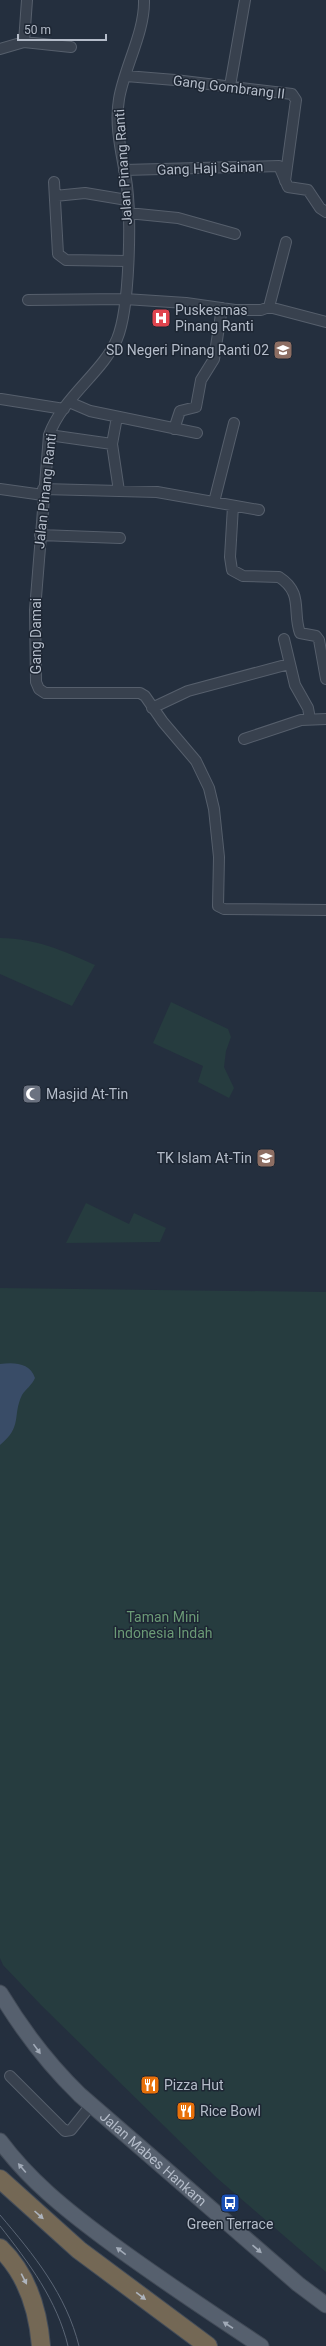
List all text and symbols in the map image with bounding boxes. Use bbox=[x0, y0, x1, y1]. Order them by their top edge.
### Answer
scale bar bbox=[18, 16, 106, 42]
text: 50 m bbox=[24, 23, 51, 37]
street label: Gang Gombrang II bbox=[172, 72, 286, 102]
street label: Jalan Pinang Ranti bbox=[111, 108, 135, 226]
street label: Gang Haji Sainan bbox=[157, 158, 263, 178]
place label: Puskesmas Pinang Ranti bbox=[175, 302, 254, 334]
hospital icon: Puskesmas Pinang Ranti bbox=[150, 307, 172, 329]
school or university icon: SD Negeri Pinang Ranti 02 bbox=[272, 339, 294, 361]
place label: SD Negeri Pinang Ranti 02 bbox=[106, 342, 269, 358]
street label: Jalan Pinang Ranti bbox=[31, 432, 59, 550]
street label: Gang Damai bbox=[28, 598, 44, 674]
mosque icon: Masjid At-Tin bbox=[21, 1083, 43, 1105]
place label: Masjid At-Tin bbox=[46, 1086, 128, 1102]
school or university icon: TK Islam At-Tin bbox=[255, 1147, 277, 1169]
place label: TK Islam At-Tin bbox=[157, 1150, 252, 1166]
park label: Taman Mini Indonesia Indah bbox=[113, 1609, 213, 1641]
one-way arrow bbox=[33, 2043, 41, 2054]
restaurant icon: Pizza Hut bbox=[139, 2074, 161, 2096]
place label: Pizza Hut bbox=[164, 2077, 224, 2093]
restaurant icon: Rice Bowl bbox=[175, 2100, 197, 2122]
place label: Rice Bowl bbox=[200, 2103, 261, 2119]
street label: Jalan Mabes Hankam bbox=[97, 2108, 210, 2209]
one-way arrow bbox=[18, 2162, 27, 2173]
bus stop icon: Green Terrace bbox=[219, 2192, 241, 2214]
one-way arrow bbox=[34, 2210, 45, 2219]
place label: Green Terrace bbox=[187, 2216, 273, 2232]
one-way arrow bbox=[252, 2244, 263, 2253]
one-way arrow bbox=[116, 2247, 127, 2255]
one-way arrow bbox=[20, 2273, 27, 2285]
one-way arrow bbox=[135, 2292, 146, 2300]
one-way arrow bbox=[223, 2321, 234, 2328]

